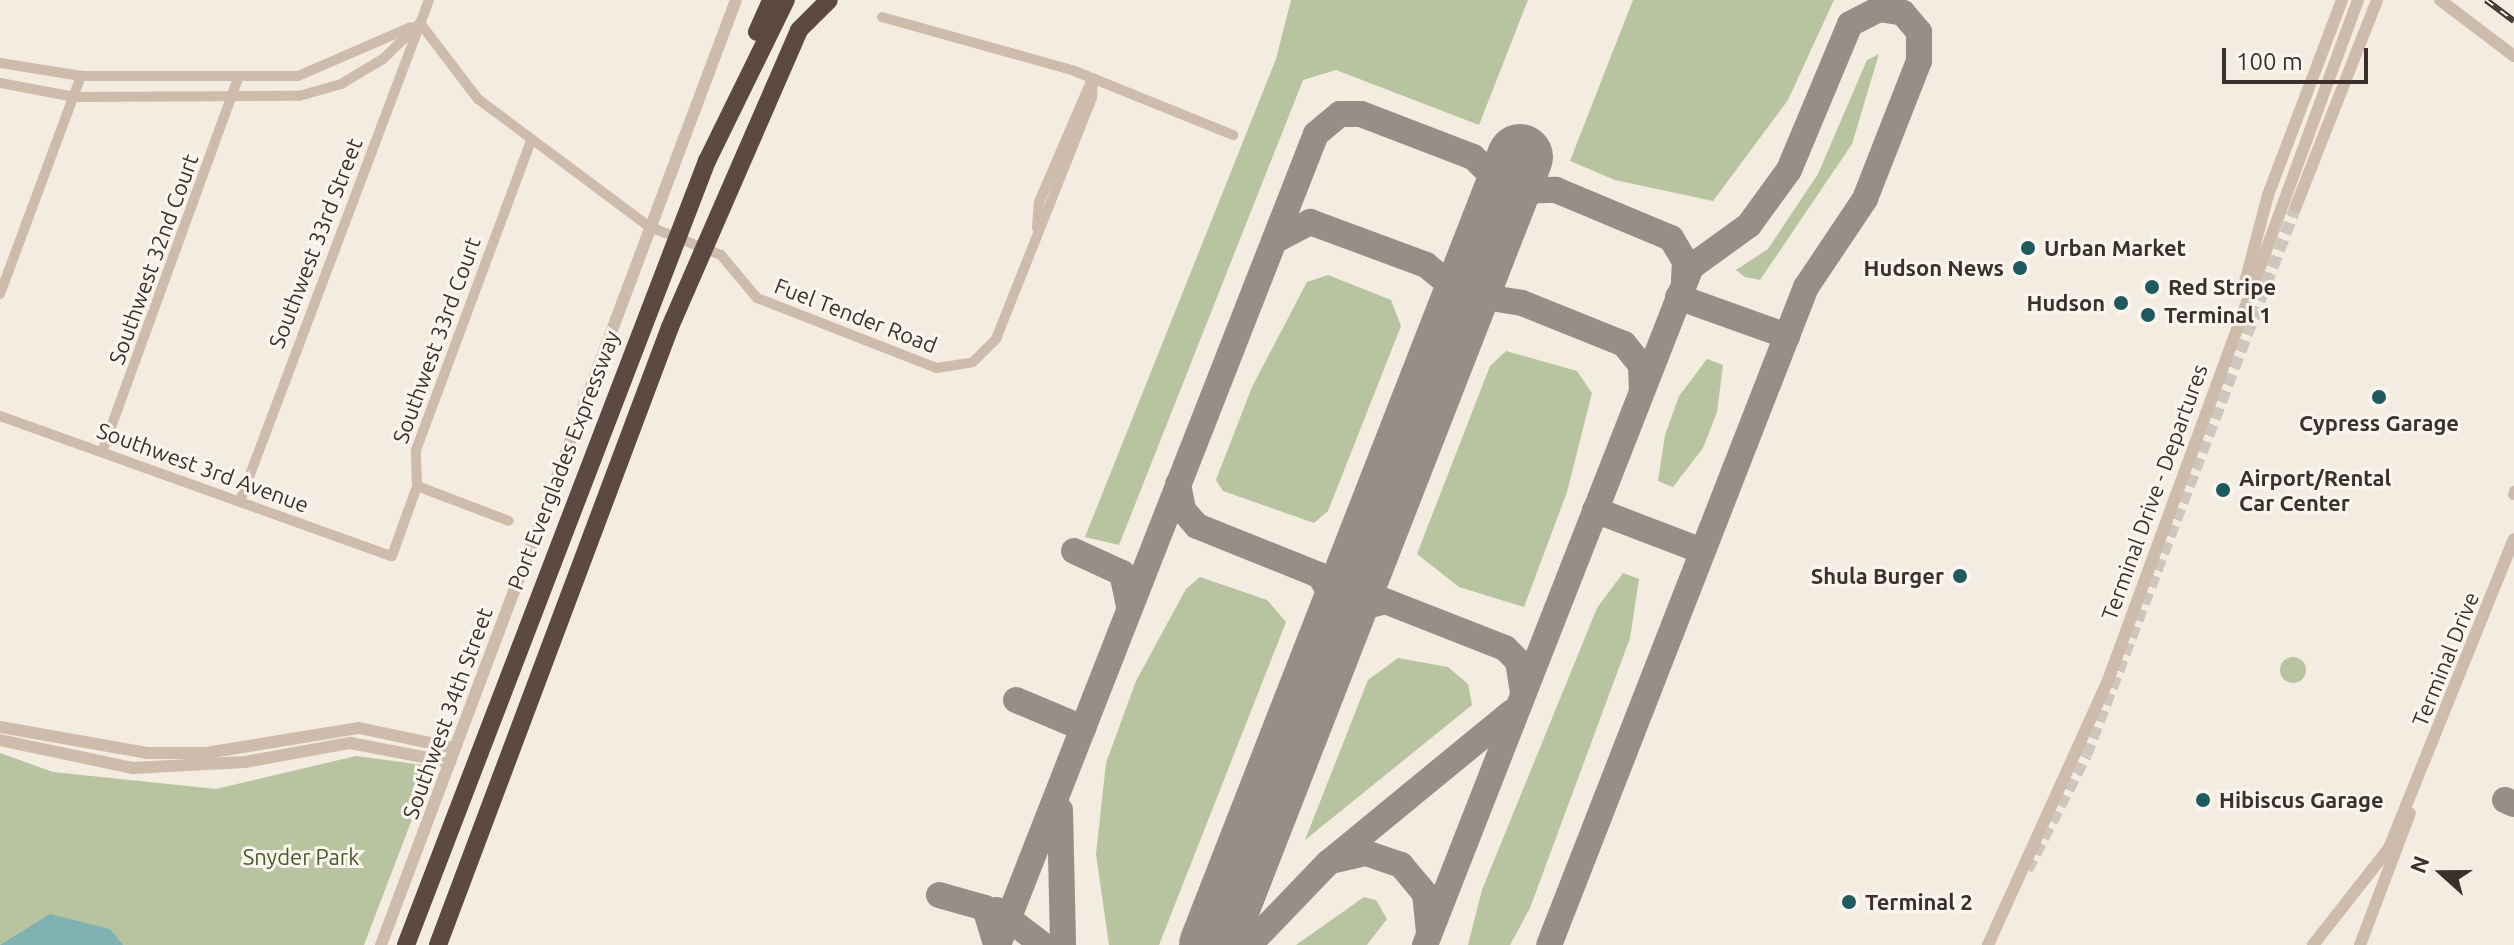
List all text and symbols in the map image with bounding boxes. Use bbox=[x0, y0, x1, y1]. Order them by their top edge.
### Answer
scale bar bbox=[2226, 32, 2372, 82]
text: 100 m bbox=[2236, 48, 2303, 75]
street label: Southwest 33rd Street bbox=[263, 134, 367, 352]
street label: Southwest 32nd Court bbox=[103, 150, 203, 368]
street label: Southwest 33rd Court bbox=[386, 233, 486, 447]
place label: Urban Market bbox=[2044, 235, 2186, 261]
marker: Urban Market bbox=[2019, 239, 2037, 257]
place label: Hudson News bbox=[1864, 255, 2004, 281]
marker: Hudson News bbox=[2011, 259, 2029, 277]
street label: Fuel Tender Road bbox=[771, 272, 941, 358]
place label: Red Stripe bbox=[2168, 274, 2276, 300]
marker: Red Stripe bbox=[2143, 278, 2161, 296]
place label: Hudson bbox=[2027, 290, 2105, 316]
marker: Hudson bbox=[2112, 294, 2130, 312]
place label: Terminal 1 bbox=[2164, 302, 2272, 328]
marker: Terminal 1 bbox=[2139, 306, 2157, 324]
street label: Port Everglades Expressway bbox=[501, 327, 625, 593]
street label: Terminal Drive - Departures bbox=[2095, 360, 2213, 624]
marker: Cypress Garage bbox=[2370, 388, 2388, 406]
place label: Cypress Garage bbox=[2299, 410, 2459, 436]
street label: Southwest 3rd Avenue bbox=[94, 416, 312, 518]
place label: Airport/Rental Car Center bbox=[2239, 464, 2391, 516]
marker: Airport/Rental Car Center bbox=[2214, 481, 2232, 499]
place label: Shula Burger bbox=[1811, 563, 1944, 589]
marker: Shula Burger bbox=[1951, 567, 1969, 585]
street label: Terminal Drive bbox=[2406, 588, 2484, 730]
street label: Southwest 34th Street bbox=[396, 604, 498, 822]
place label: Hibiscus Garage bbox=[2219, 787, 2384, 813]
marker: Hibiscus Garage bbox=[2194, 791, 2212, 809]
north arrow bbox=[2402, 833, 2482, 913]
park label: Snyder Park bbox=[243, 844, 359, 870]
text: N bbox=[2405, 852, 2434, 876]
place label: Terminal 2 bbox=[1865, 889, 1973, 915]
marker: Terminal 2 bbox=[1840, 893, 1858, 911]

